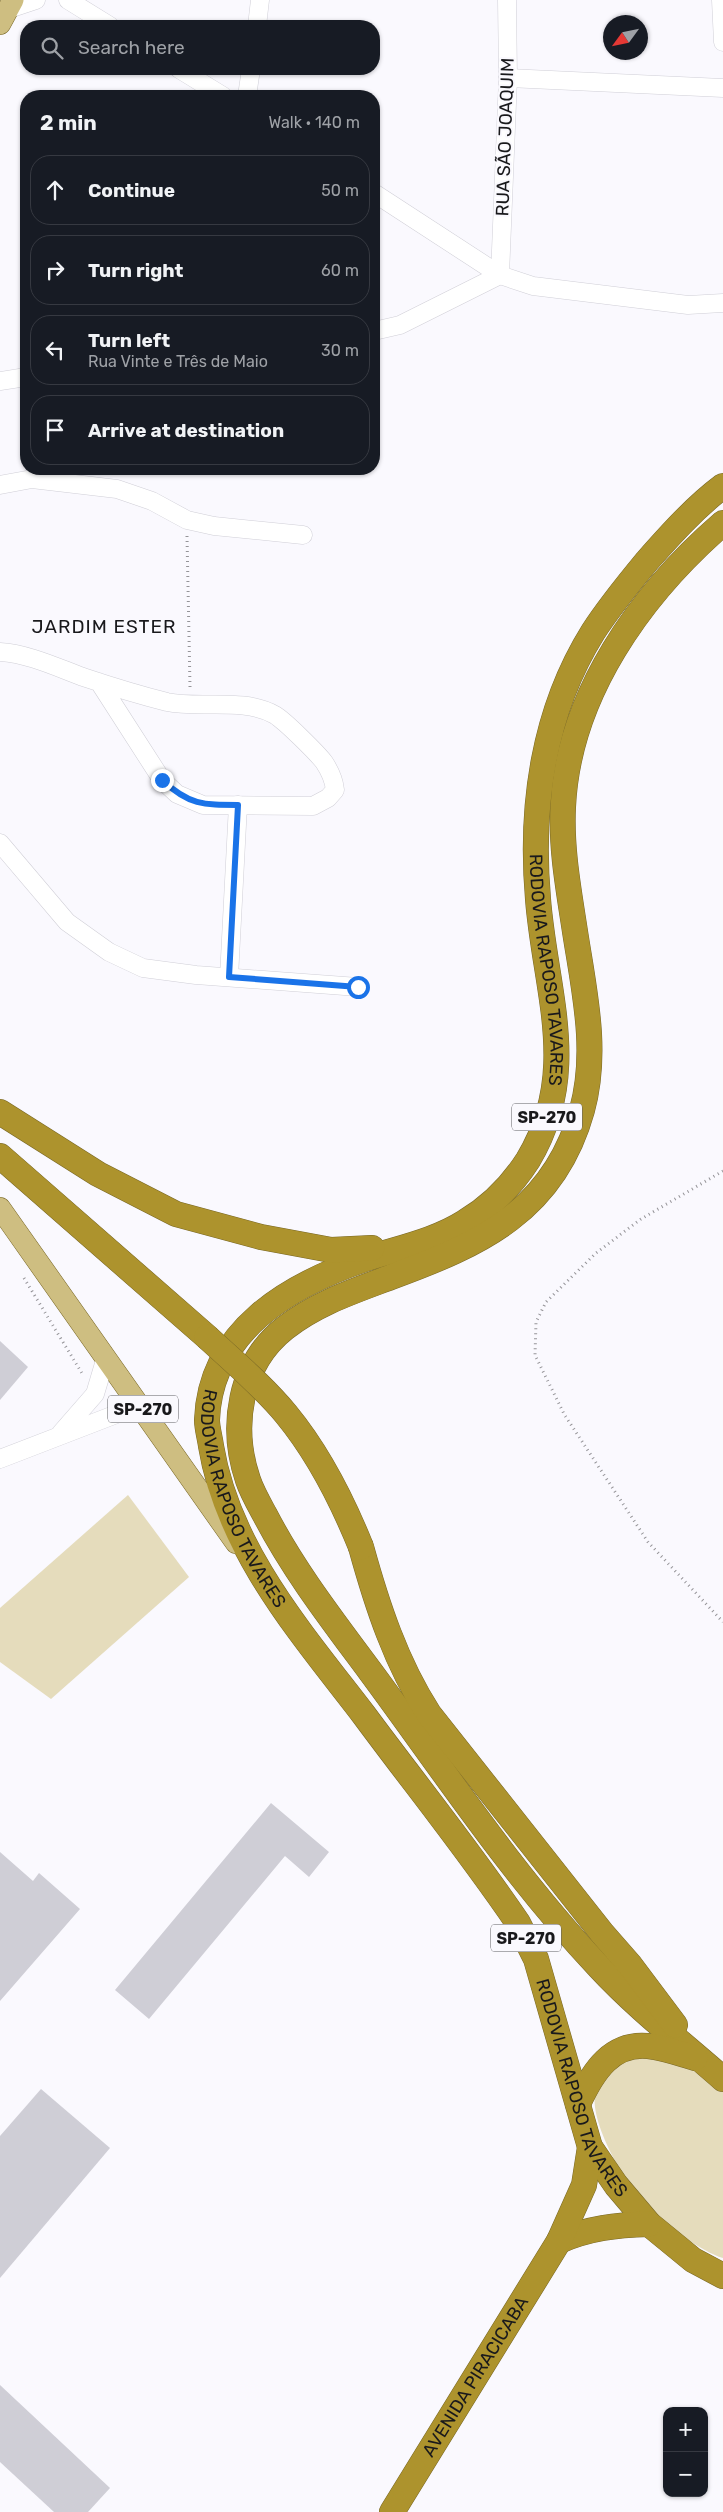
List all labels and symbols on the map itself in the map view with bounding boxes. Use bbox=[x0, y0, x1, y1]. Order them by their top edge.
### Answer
north arrow bbox=[603, 15, 648, 60]
street label: RUA SÃO JOAQUIM bbox=[491, 57, 519, 217]
district label: JARDIM ESTER bbox=[31, 615, 177, 638]
route end bbox=[151, 769, 174, 792]
street label: RODOVIA RAPOSO TAVARES bbox=[525, 854, 567, 1087]
route start bbox=[347, 976, 370, 999]
road number: SP-270 bbox=[512, 1104, 582, 1130]
street label: RODOVIA RAPOSO TAVARES bbox=[196, 1387, 291, 1612]
road number: SP-270 bbox=[108, 1396, 178, 1422]
road number: SP-270 bbox=[491, 1925, 561, 1952]
street label: RODOVIA RAPOSO TAVARES bbox=[531, 1976, 632, 2202]
street label: AVENIDA PIRACICABA bbox=[418, 2292, 533, 2461]

